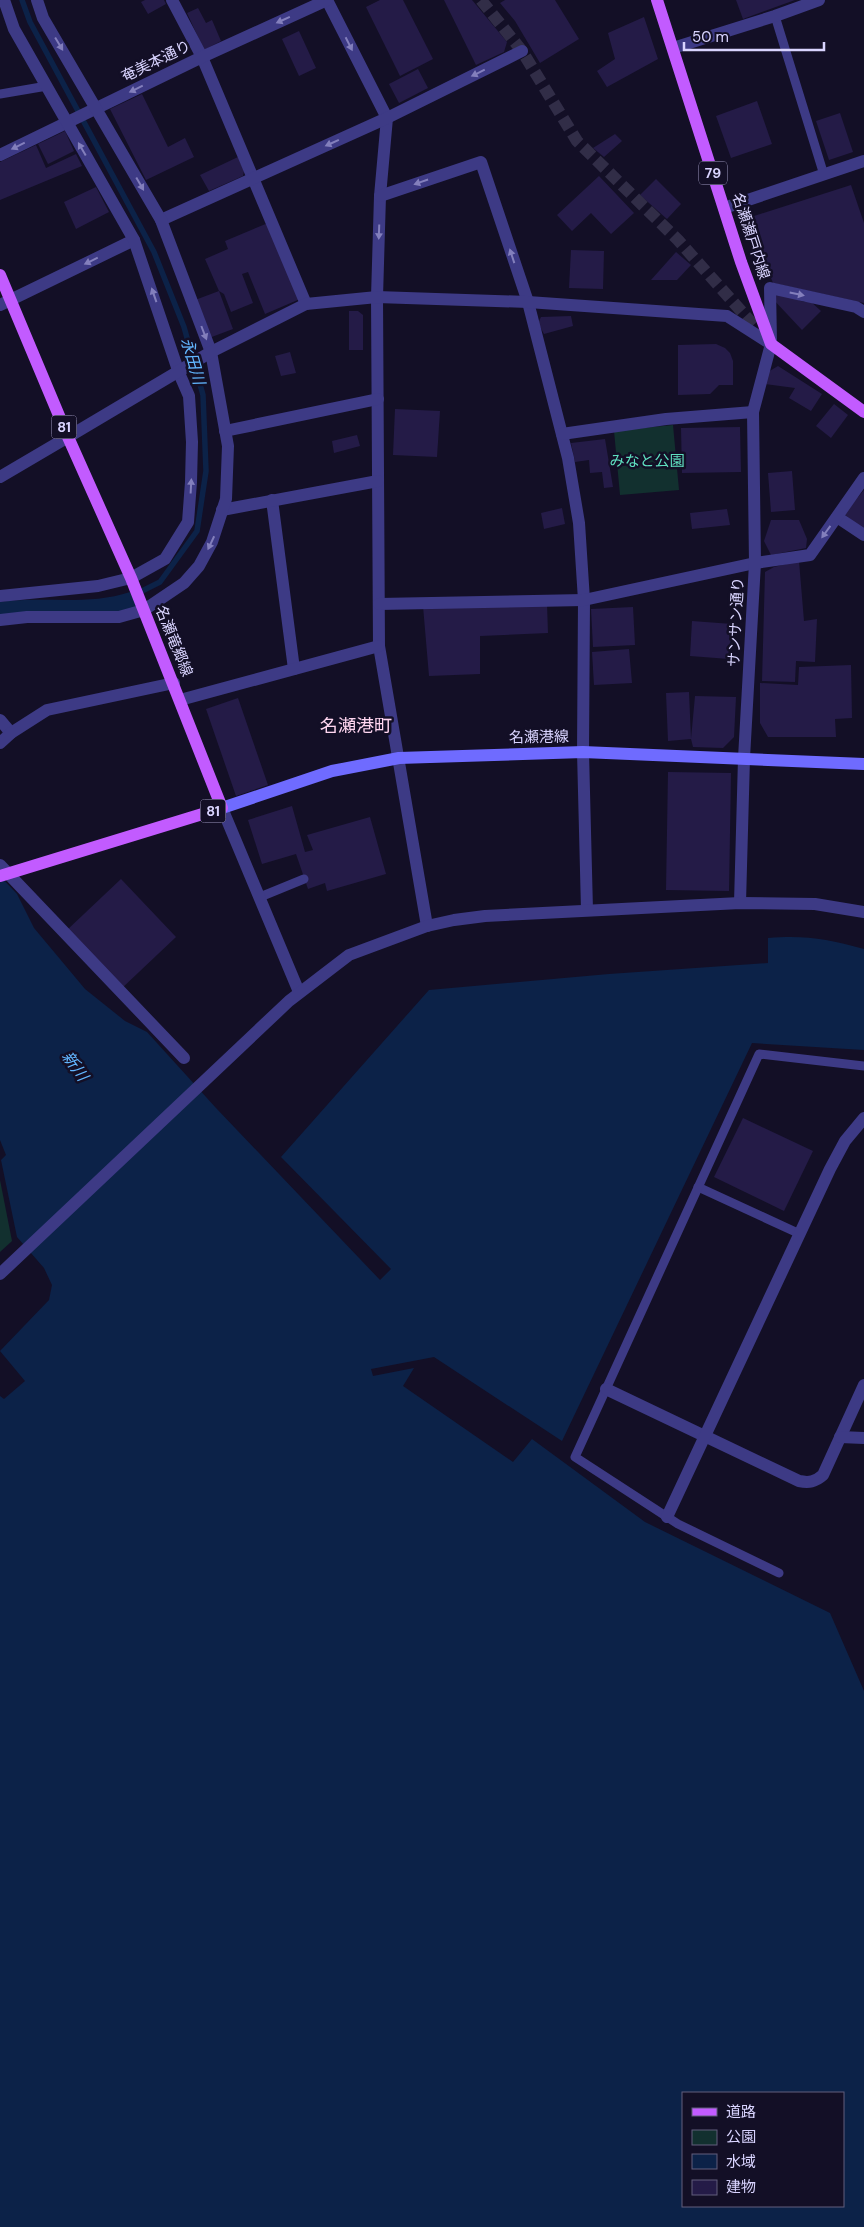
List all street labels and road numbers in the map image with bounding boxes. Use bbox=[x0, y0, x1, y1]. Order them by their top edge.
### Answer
street label: 奄美本通り bbox=[118, 36, 194, 86]
road number: 79 bbox=[699, 162, 727, 184]
street label: 名瀬瀬戸内線 bbox=[728, 190, 774, 282]
road number: 81 bbox=[52, 416, 76, 438]
street label: サンサン通り bbox=[724, 577, 748, 667]
street label: 名瀬竜郷線 bbox=[151, 602, 197, 680]
street label: 名瀬港線 bbox=[509, 726, 569, 748]
road number: 81 bbox=[200, 799, 226, 822]

